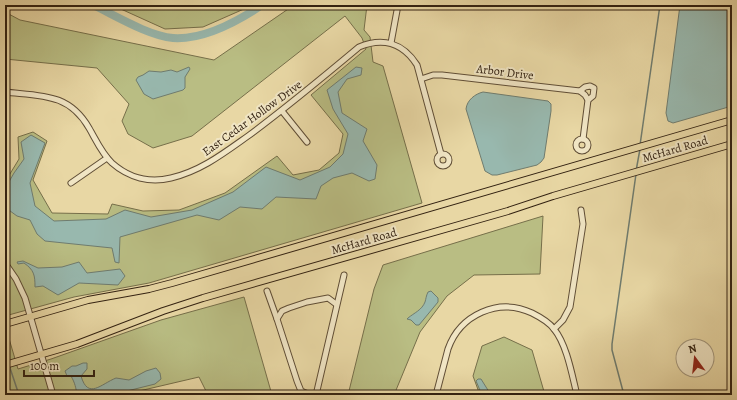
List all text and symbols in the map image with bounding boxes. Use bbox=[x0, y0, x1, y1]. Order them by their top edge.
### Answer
street label: Arbor Drive bbox=[475, 60, 534, 83]
street label: East Cedar Hollow Drive bbox=[199, 76, 305, 160]
street label: McHard Road bbox=[640, 132, 710, 166]
street label: McHard Road bbox=[329, 224, 399, 258]
north arrow bbox=[675, 338, 715, 378]
text: N bbox=[687, 341, 698, 357]
scale bar bbox=[24, 352, 94, 378]
text: 100 m bbox=[30, 358, 59, 374]

